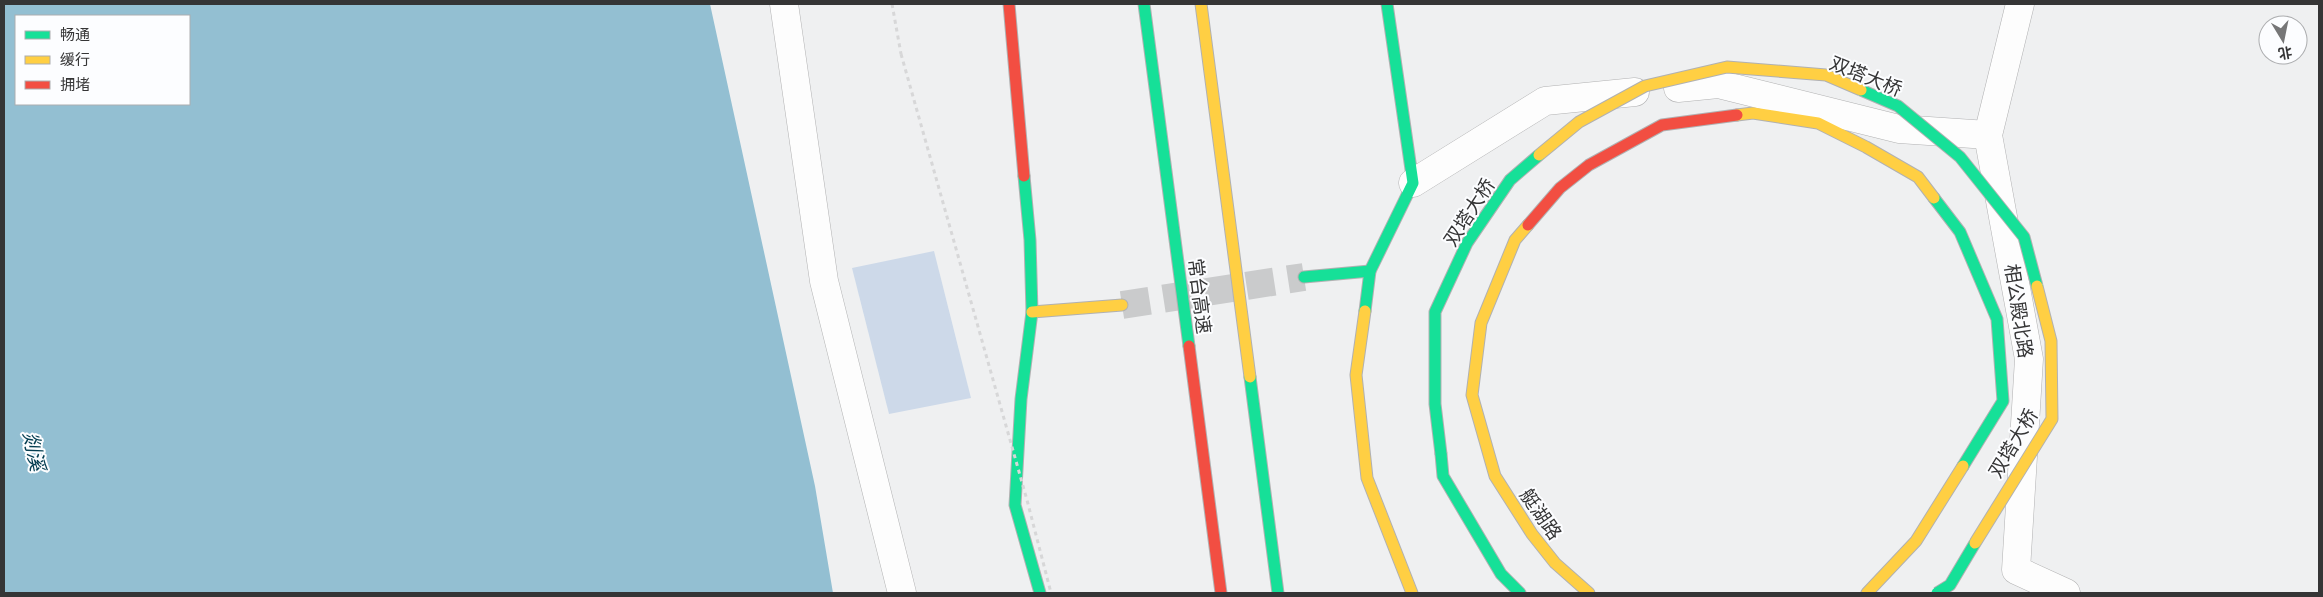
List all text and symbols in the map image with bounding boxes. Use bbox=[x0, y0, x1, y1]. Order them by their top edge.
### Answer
legend bbox=[15, 15, 190, 105]
north arrow bbox=[2258, 15, 2308, 65]
text: 畅通 bbox=[60, 23, 90, 46]
text: 北 bbox=[2277, 42, 2294, 65]
text: 缓行 bbox=[60, 48, 90, 71]
street label: 双塔大桥 bbox=[1826, 48, 1907, 103]
text: 拥堵 bbox=[60, 73, 90, 96]
street label: 双塔大桥 bbox=[1436, 172, 1501, 252]
street label: 常台高速 bbox=[1181, 256, 1220, 335]
street label: 相公殿北路 bbox=[1998, 262, 2041, 360]
street label: 双塔大桥 bbox=[1981, 403, 2045, 483]
water label: 剡溪 bbox=[15, 428, 54, 476]
street label: 艇湖路 bbox=[1513, 482, 1570, 545]

